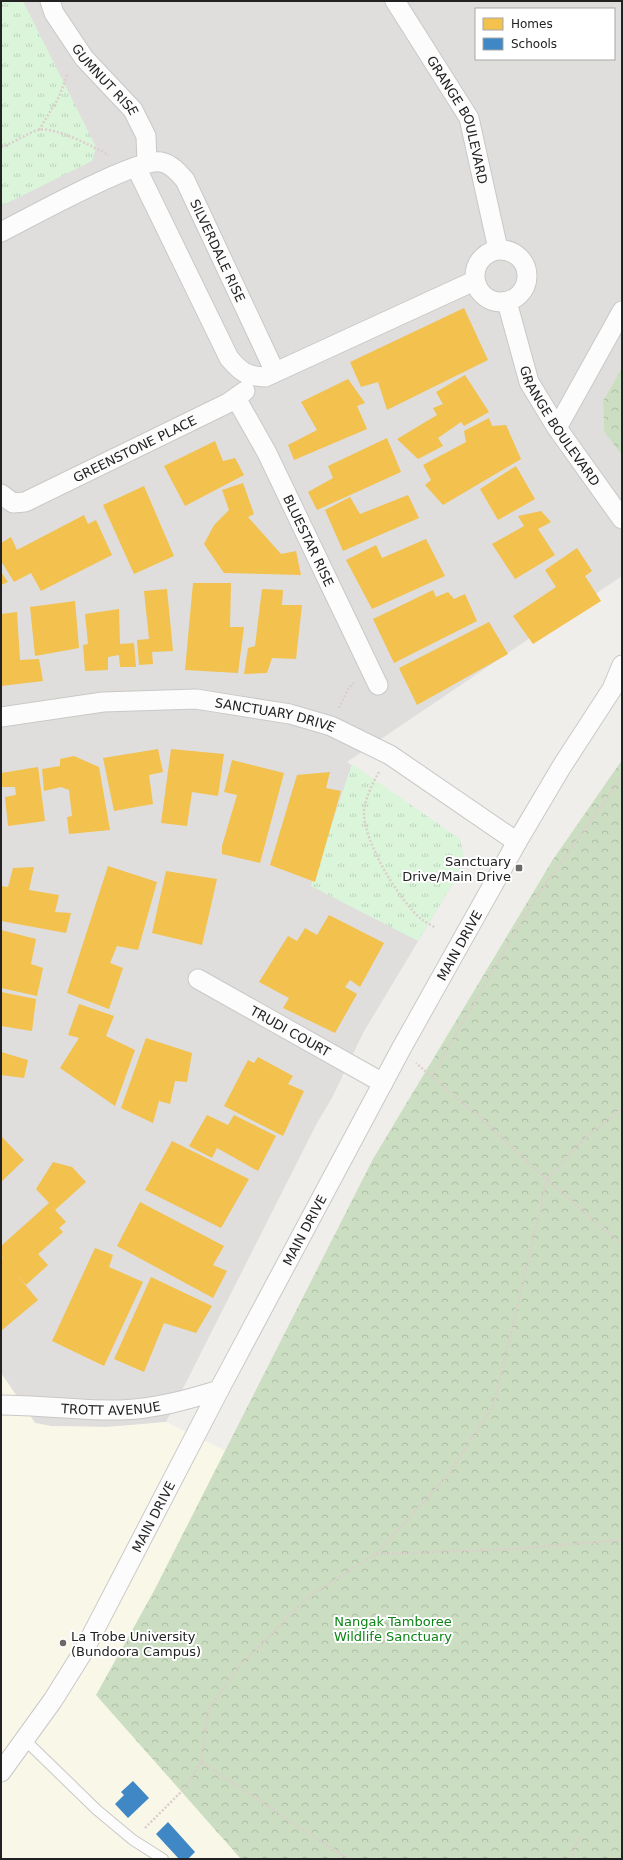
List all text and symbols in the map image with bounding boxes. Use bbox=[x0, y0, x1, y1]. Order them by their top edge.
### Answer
legend bbox=[475, 8, 615, 60]
text: Homes bbox=[511, 17, 553, 31]
text: Schools bbox=[511, 37, 557, 51]
street label: GUMNUT RISE bbox=[69, 41, 142, 117]
street label: GRANGE BOULEVARD bbox=[424, 53, 491, 185]
street label: SILVERDALE RISE bbox=[188, 197, 249, 304]
street label: GRANGE BOULEVARD bbox=[517, 364, 603, 488]
street label: GREENSTONE PLACE bbox=[71, 412, 199, 485]
street label: BLUESTAR RISE bbox=[280, 492, 337, 589]
street label: SANCTUARY DRIVE bbox=[214, 695, 338, 735]
place label: Sanctuary Drive/Main Drive bbox=[402, 854, 511, 884]
marker: Sanctuary Drive/Main Drive bbox=[514, 863, 524, 873]
street label: MAIN DRIVE bbox=[434, 908, 485, 983]
street label: TRUDI COURT bbox=[247, 1002, 333, 1059]
street label: MAIN DRIVE bbox=[279, 1192, 329, 1268]
street label: TROTT AVENUE bbox=[60, 1398, 162, 1418]
street label: MAIN DRIVE bbox=[129, 1479, 178, 1555]
park label: Nangak Tamboree Wildlife Sanctuary bbox=[334, 1614, 452, 1644]
place label: La Trobe University (Bundoora Campus) bbox=[71, 1629, 201, 1659]
marker: La Trobe University (Bundoora Campus) bbox=[58, 1638, 68, 1648]

